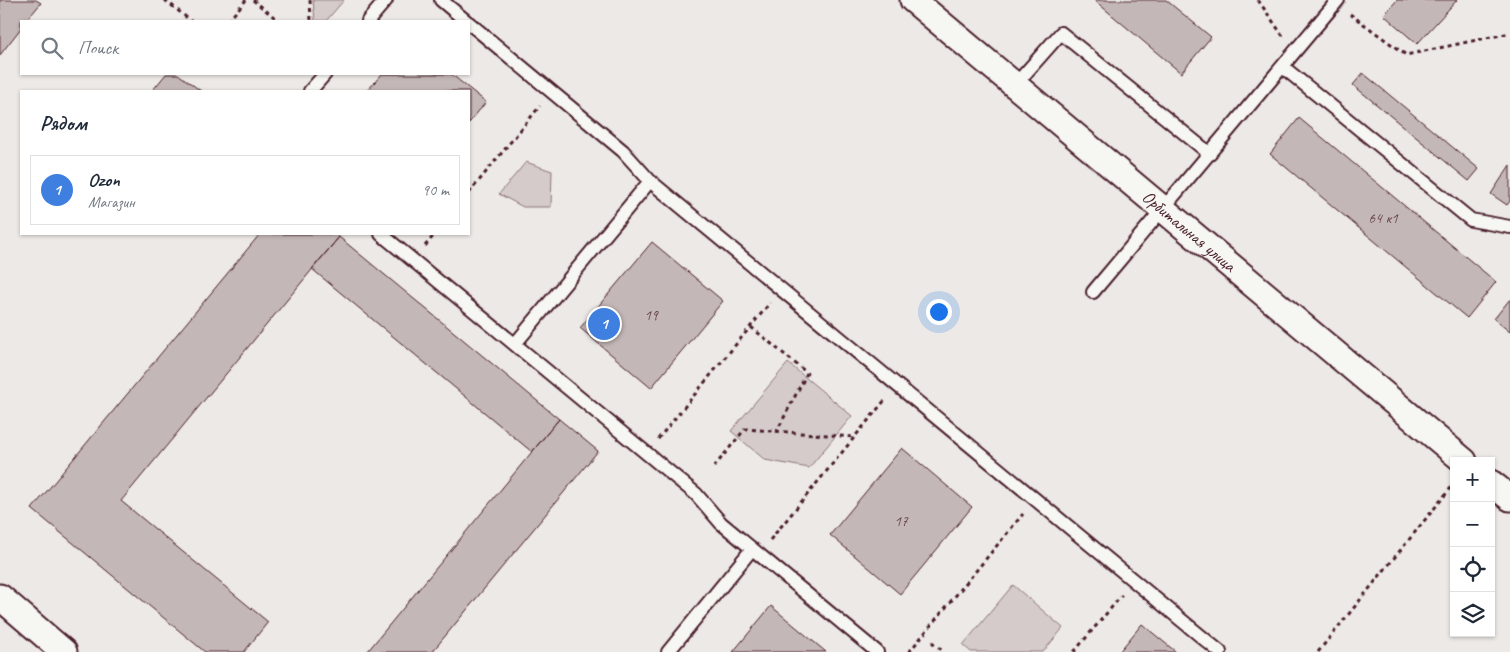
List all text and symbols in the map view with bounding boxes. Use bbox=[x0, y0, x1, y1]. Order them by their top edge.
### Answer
search box bbox=[20, 20, 470, 75]
icon: search bbox=[38, 34, 66, 62]
text: Поиск bbox=[78, 36, 118, 60]
text: Рядом bbox=[40, 110, 87, 136]
text: Ozon bbox=[88, 168, 120, 192]
text: 1 bbox=[53, 180, 61, 200]
text: 90 m bbox=[422, 180, 449, 200]
street label: Орбитальная улица bbox=[1138, 186, 1241, 277]
text: Магазин bbox=[88, 192, 135, 212]
house number: 64 к1 bbox=[1368, 209, 1399, 228]
your location bbox=[926, 299, 952, 325]
pin: 1 bbox=[588, 305, 620, 343]
house number: 19 bbox=[644, 306, 659, 325]
map controls bbox=[1450, 457, 1495, 637]
button: + bbox=[1450, 457, 1495, 502]
button: − bbox=[1450, 502, 1495, 547]
house number: 17 bbox=[894, 512, 909, 531]
button: locate bbox=[1450, 547, 1495, 592]
button: layers bbox=[1450, 592, 1495, 637]

